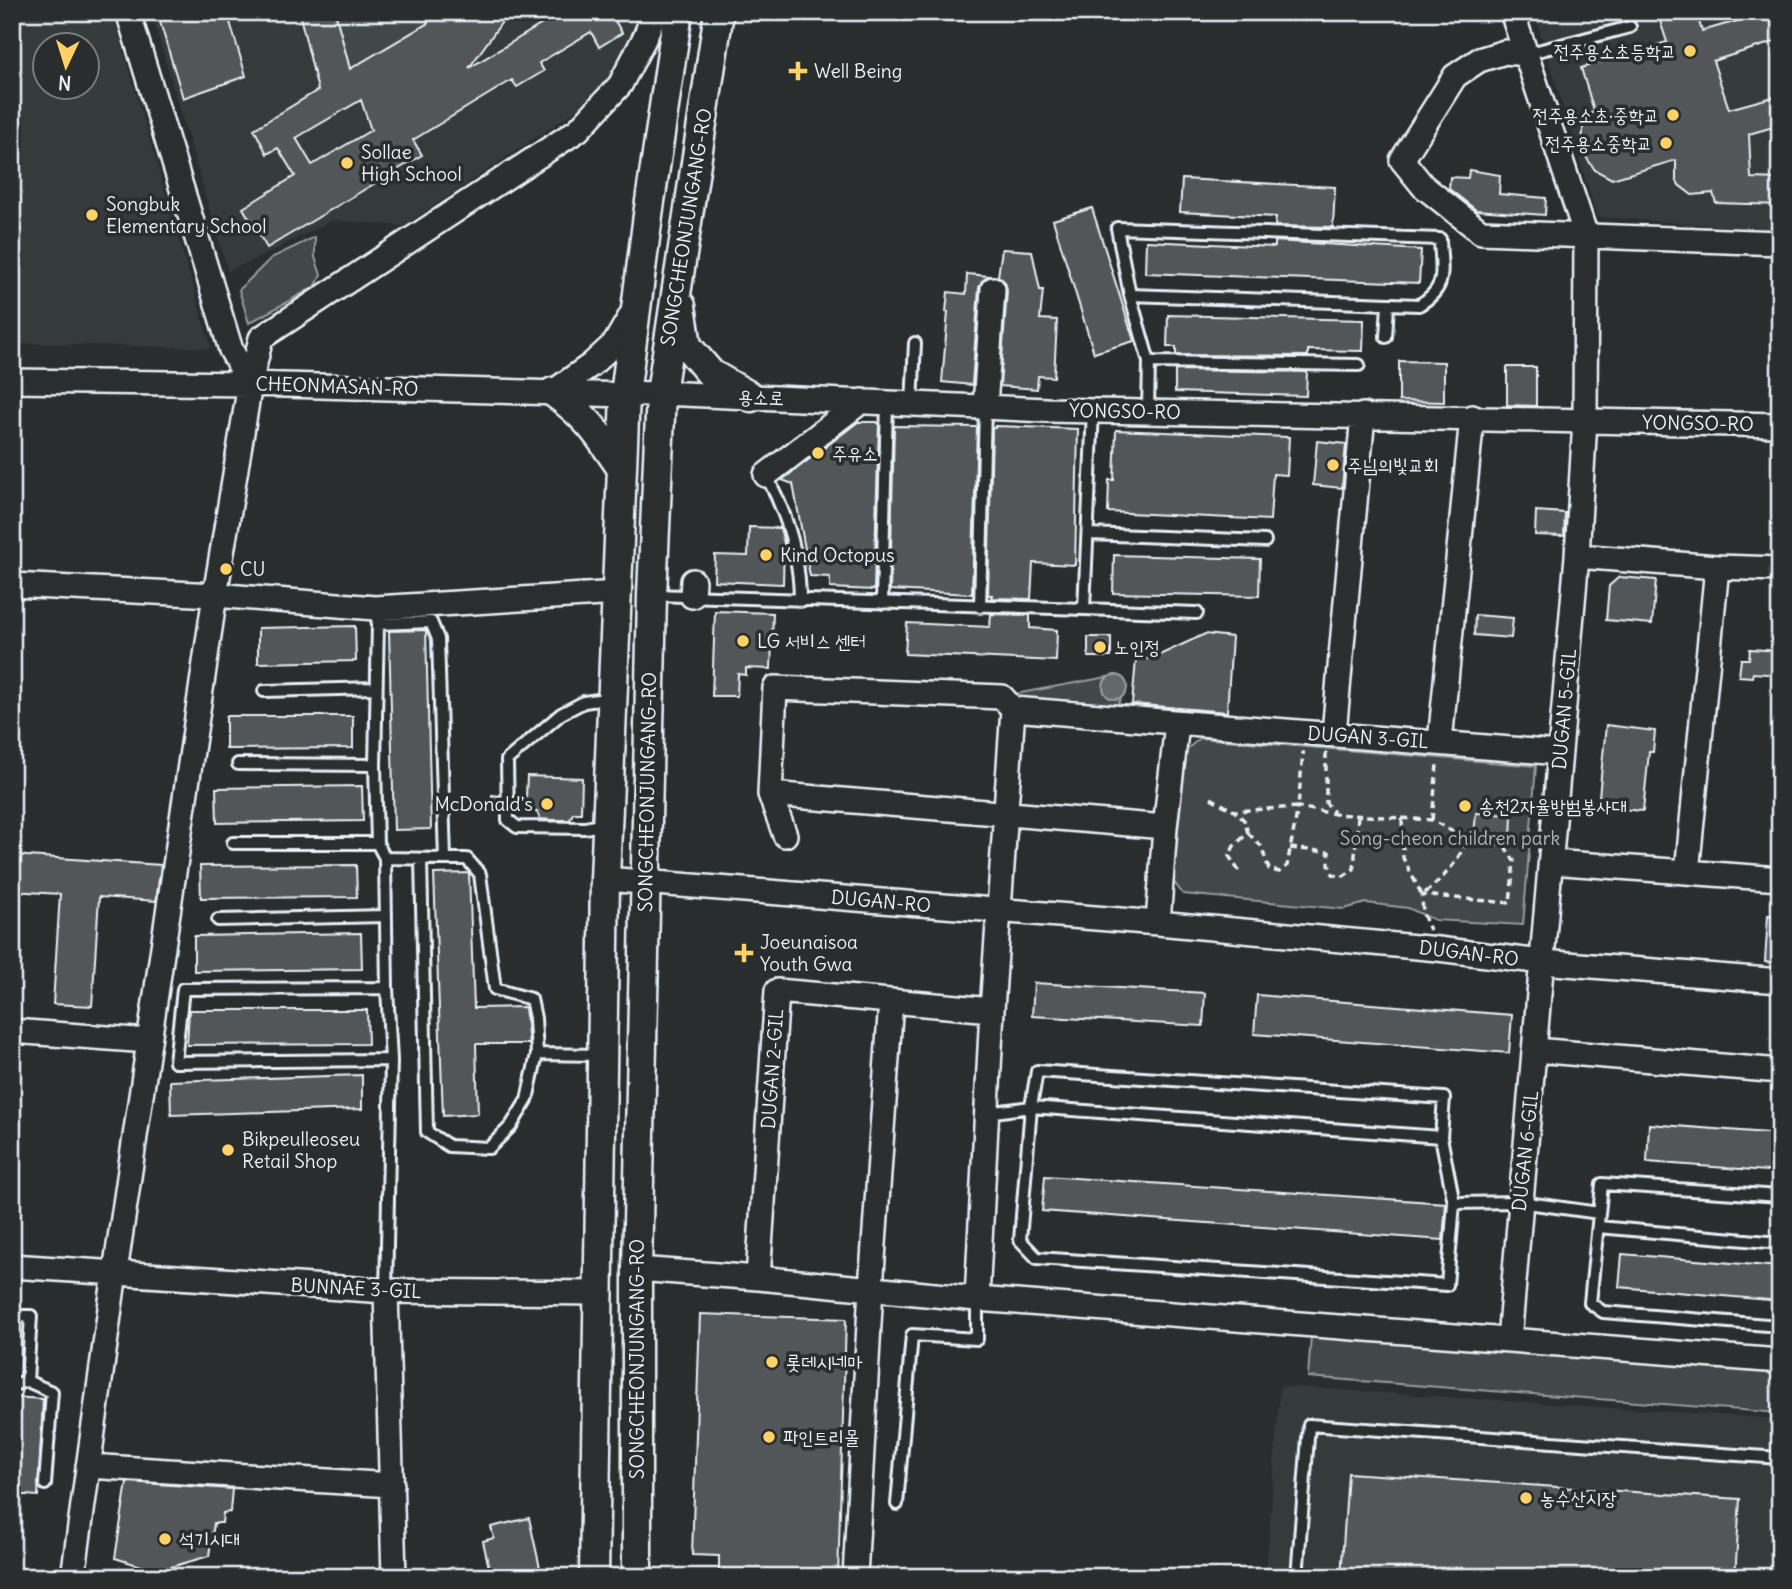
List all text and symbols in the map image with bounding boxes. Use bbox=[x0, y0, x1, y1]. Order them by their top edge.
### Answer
north arrow bbox=[32, 32, 102, 102]
place label: 전주용소초등학교 bbox=[1554, 39, 1676, 63]
marker: 전주용소초등학교 bbox=[1682, 43, 1698, 59]
place label: Well Being bbox=[814, 59, 902, 83]
marker: Well Being bbox=[788, 61, 808, 81]
text: N bbox=[57, 71, 72, 95]
place label: 전주용소초·중학교 bbox=[1532, 103, 1659, 127]
street label: SONGCHEONJUNGANG-RO bbox=[655, 106, 717, 348]
marker: 전주용소초·중학교 bbox=[1665, 107, 1681, 123]
place label: 전주용소중학교 bbox=[1545, 131, 1652, 155]
marker: 전주용소중학교 bbox=[1658, 135, 1674, 151]
place label: Sollae High School bbox=[361, 140, 462, 186]
marker: Sollae High School bbox=[339, 155, 355, 171]
place label: Songbuk Elementary School bbox=[106, 192, 267, 238]
marker: Songbuk Elementary School bbox=[84, 207, 100, 223]
street label: CHEONMASAN-RO bbox=[255, 371, 419, 401]
street label: 용소로 bbox=[738, 384, 784, 410]
street label: YONGSO-RO bbox=[1069, 398, 1181, 424]
street label: YONGSO-RO bbox=[1642, 410, 1754, 436]
place label: 주유소 bbox=[832, 441, 878, 465]
marker: 주유소 bbox=[810, 445, 826, 461]
place label: 주님의빛교회 bbox=[1347, 453, 1439, 477]
marker: 주님의빛교회 bbox=[1325, 457, 1341, 473]
place label: Kind Octopus bbox=[780, 543, 895, 567]
marker: Kind Octopus bbox=[758, 547, 774, 563]
place label: CU bbox=[240, 557, 265, 581]
marker: CU bbox=[218, 561, 234, 577]
place label: LG 서비스 센터 bbox=[757, 629, 866, 653]
marker: LG 서비스 센터 bbox=[735, 633, 751, 649]
place label: 노인정 bbox=[1114, 635, 1160, 659]
marker: 노인정 bbox=[1092, 639, 1108, 655]
street label: DUGAN 5-GIL bbox=[1547, 647, 1581, 771]
street label: SONGCHEONJUNGANG-RO bbox=[633, 672, 661, 912]
street label: DUGAN 3-GIL bbox=[1307, 721, 1429, 753]
place label: McDonald's bbox=[435, 792, 533, 816]
place label: 송천2자율방범봉사대 bbox=[1479, 794, 1627, 818]
marker: McDonald's bbox=[539, 796, 555, 812]
marker: 송천2자율방범봉사대 bbox=[1457, 798, 1473, 814]
park label: Song-cheon children park bbox=[1340, 826, 1560, 850]
street label: DUGAN-RO bbox=[830, 885, 932, 917]
place label: Joeunaisoa Youth Gwa bbox=[760, 930, 858, 976]
street label: DUGAN-RO bbox=[1418, 935, 1520, 971]
marker: Joeunaisoa Youth Gwa bbox=[734, 943, 754, 963]
street label: DUGAN 2-GIL bbox=[756, 1008, 788, 1130]
street label: DUGAN 6-GIL bbox=[1507, 1089, 1543, 1213]
place label: Bikpeulleoseu Retail Shop bbox=[242, 1127, 360, 1173]
marker: Bikpeulleoseu Retail Shop bbox=[220, 1142, 236, 1158]
street label: SONGCHEONJUNGANG-RO bbox=[625, 1239, 649, 1479]
street label: BUNNAE 3-GIL bbox=[290, 1273, 422, 1303]
place label: 롯데시네마 bbox=[786, 1350, 863, 1374]
marker: 롯데시네마 bbox=[764, 1354, 780, 1370]
place label: 파인트리몰 bbox=[783, 1425, 859, 1449]
marker: 파인트리몰 bbox=[761, 1429, 777, 1445]
place label: 농수산시장 bbox=[1540, 1486, 1616, 1510]
marker: 농수산시장 bbox=[1518, 1490, 1534, 1506]
place label: 석기시대 bbox=[179, 1527, 240, 1551]
marker: 석기시대 bbox=[157, 1531, 173, 1547]

